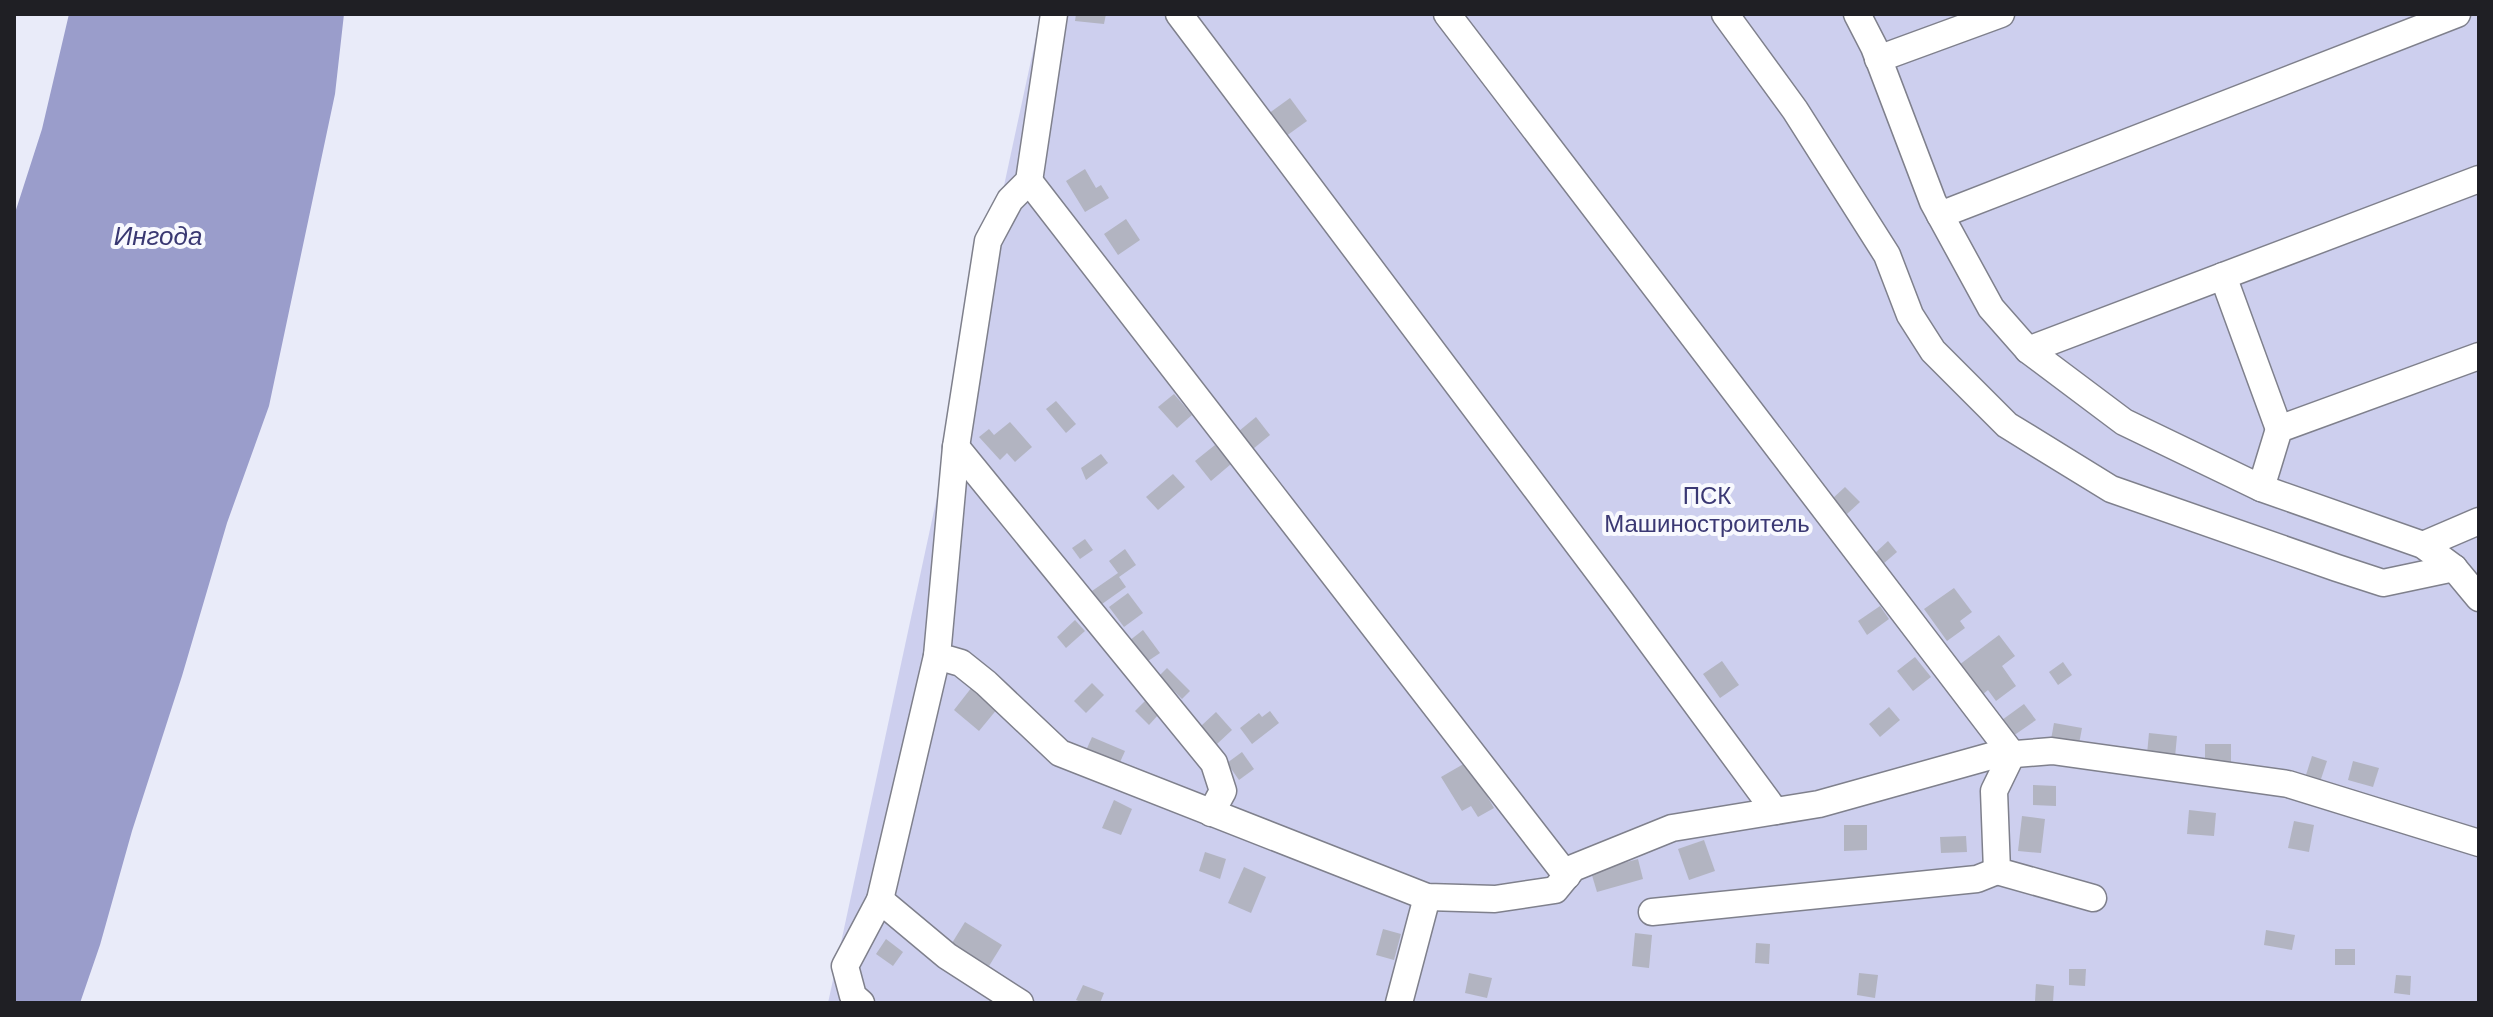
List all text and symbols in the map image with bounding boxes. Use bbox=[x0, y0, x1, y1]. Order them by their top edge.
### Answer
water label: Ингода bbox=[114, 221, 202, 251]
park label: ПСК Машиностроитель bbox=[1604, 482, 1810, 537]

